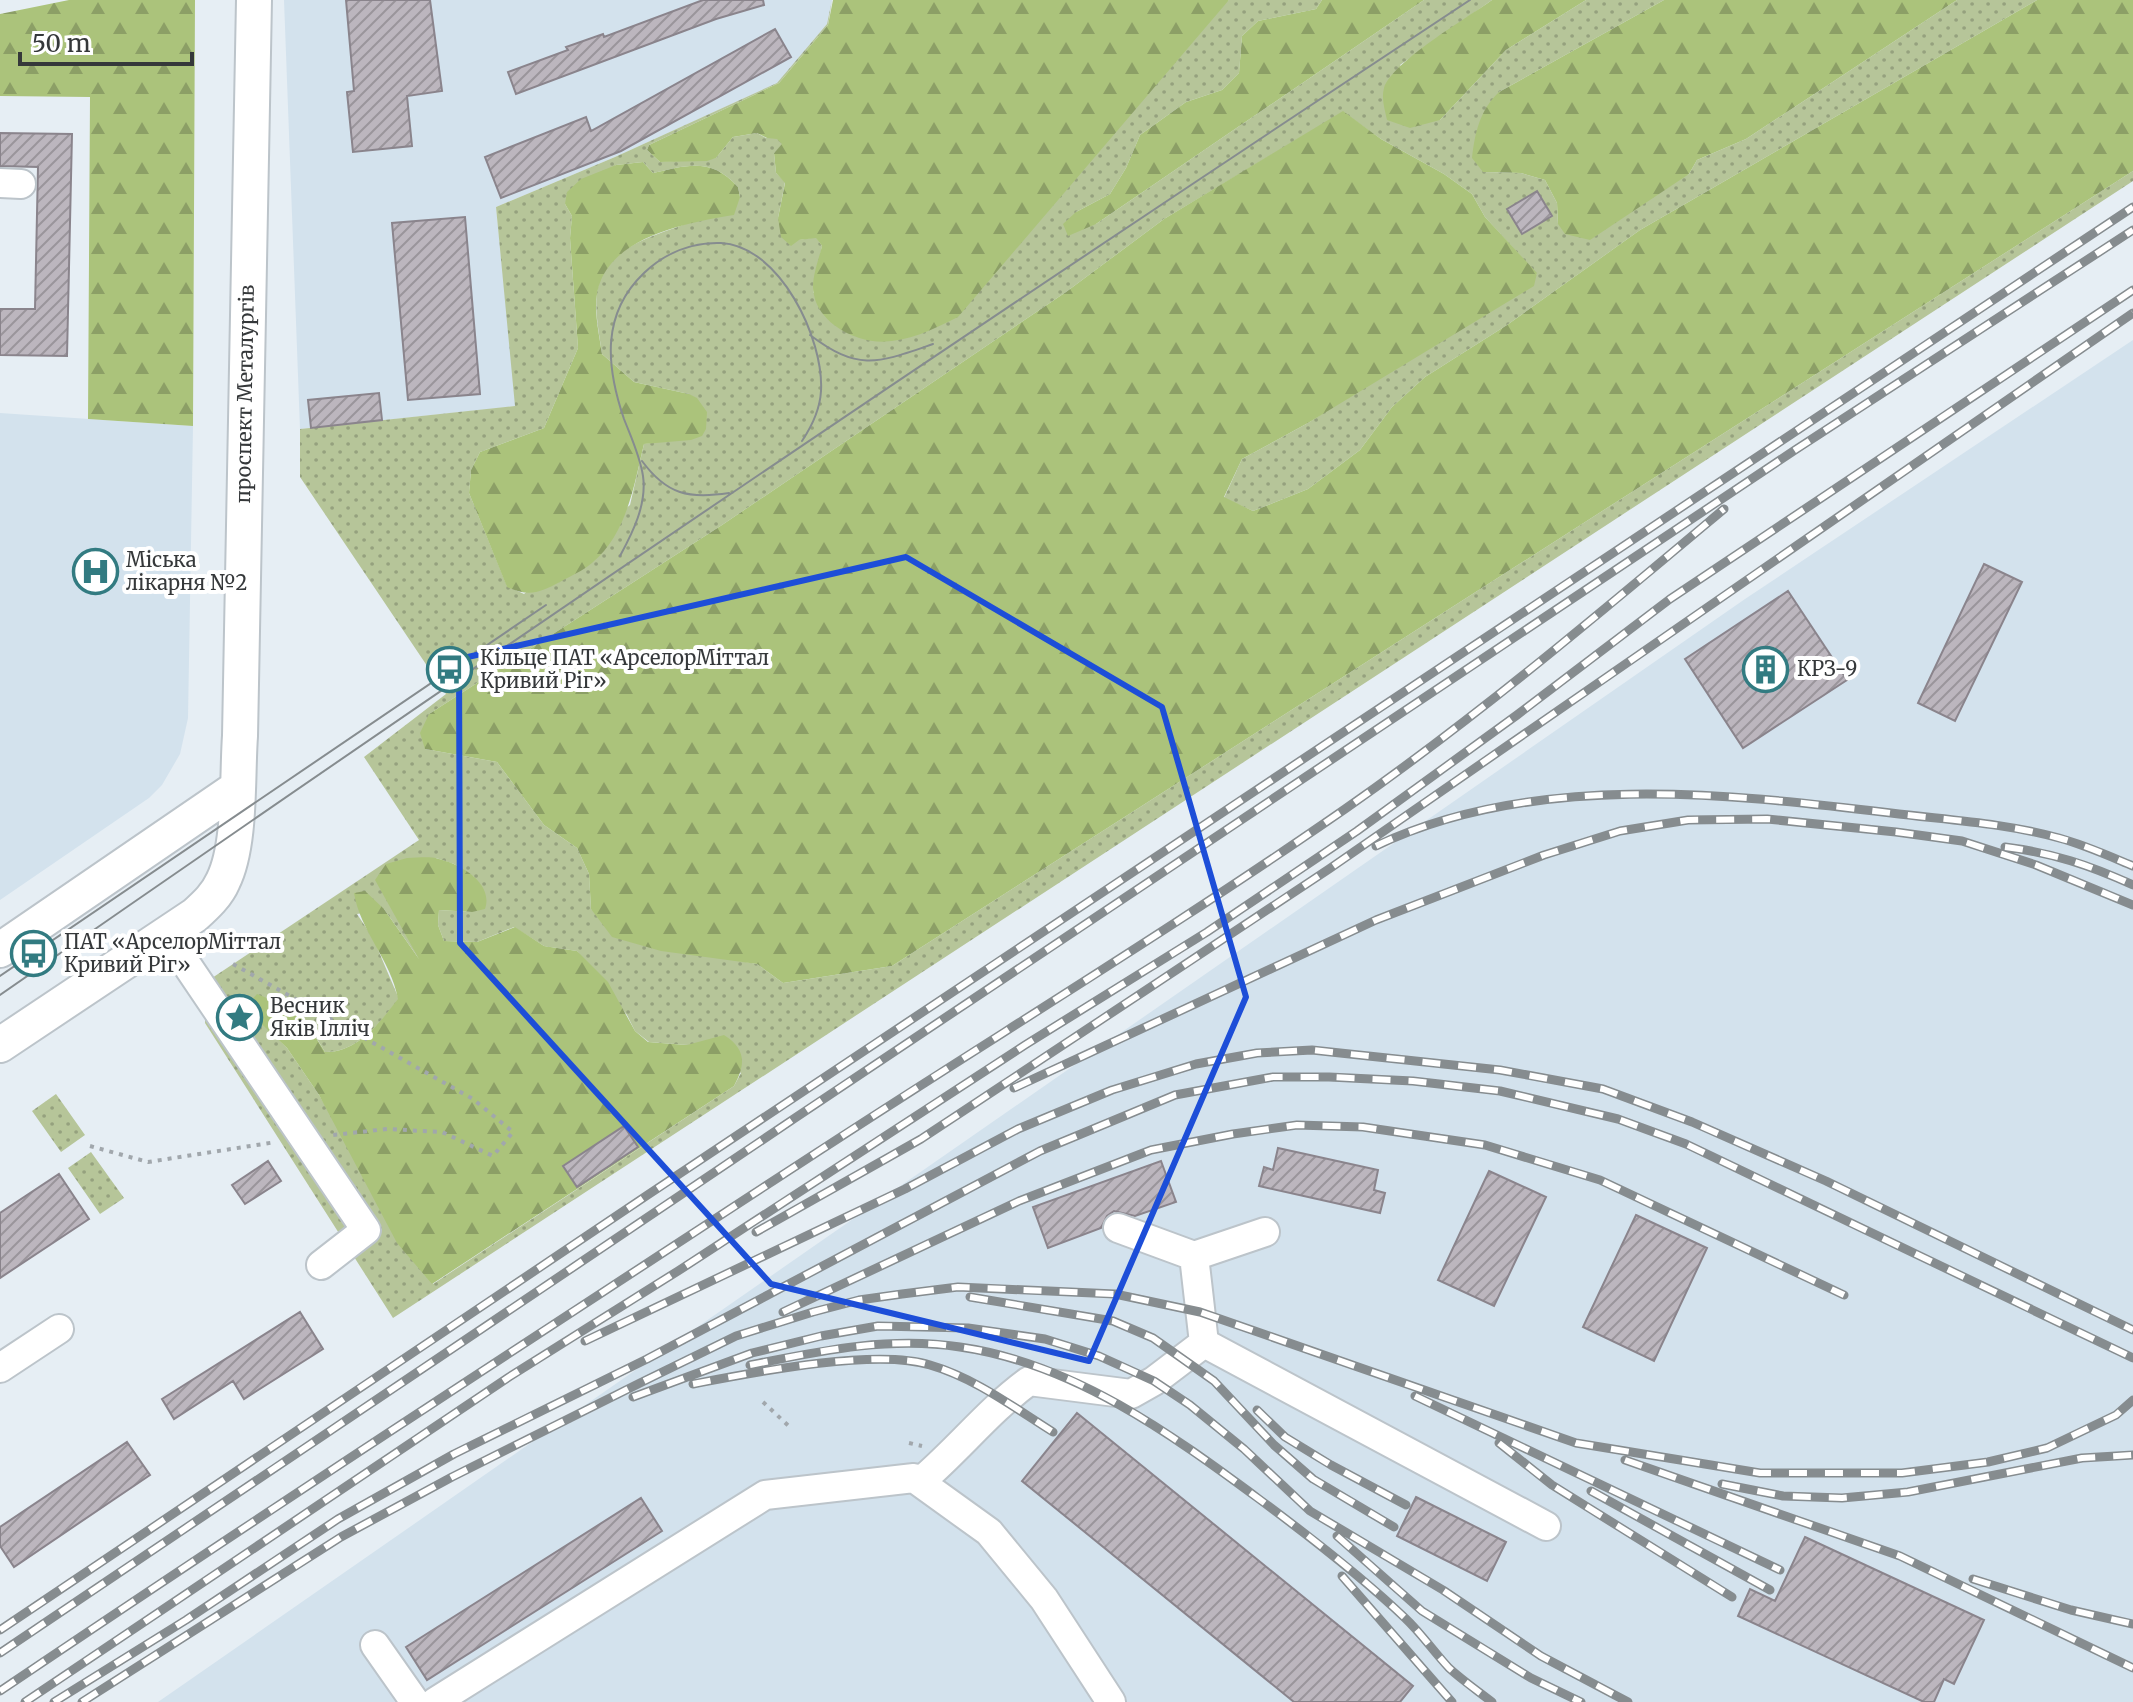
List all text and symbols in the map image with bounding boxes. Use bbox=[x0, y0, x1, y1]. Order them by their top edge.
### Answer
scale bar bbox=[20, 16, 192, 66]
text: 50 m bbox=[32, 28, 91, 59]
street label: проспект Металургів bbox=[230, 284, 259, 504]
place label: Міська лікарня №2 bbox=[126, 547, 247, 595]
hospital icon: Міська лікарня №2 bbox=[71, 548, 119, 596]
place label: Кільце ПАТ «АрселорМіттал Кривий Ріг» bbox=[480, 645, 769, 693]
building icon: КРЗ-9 bbox=[1742, 645, 1790, 693]
bus stop icon: Кільце ПАТ «АрселорМіттал Кривий Ріг» bbox=[425, 646, 473, 694]
place label: КРЗ-9 bbox=[1797, 656, 1857, 681]
bus stop icon: ПАТ «АрселорМіттал Кривий Ріг» bbox=[9, 929, 57, 977]
place label: ПАТ «АрселорМіттал Кривий Ріг» bbox=[64, 929, 281, 977]
place label: Весник Яків Ілліч bbox=[270, 993, 370, 1041]
place icon: Весник Яків Ілліч bbox=[215, 994, 263, 1042]

